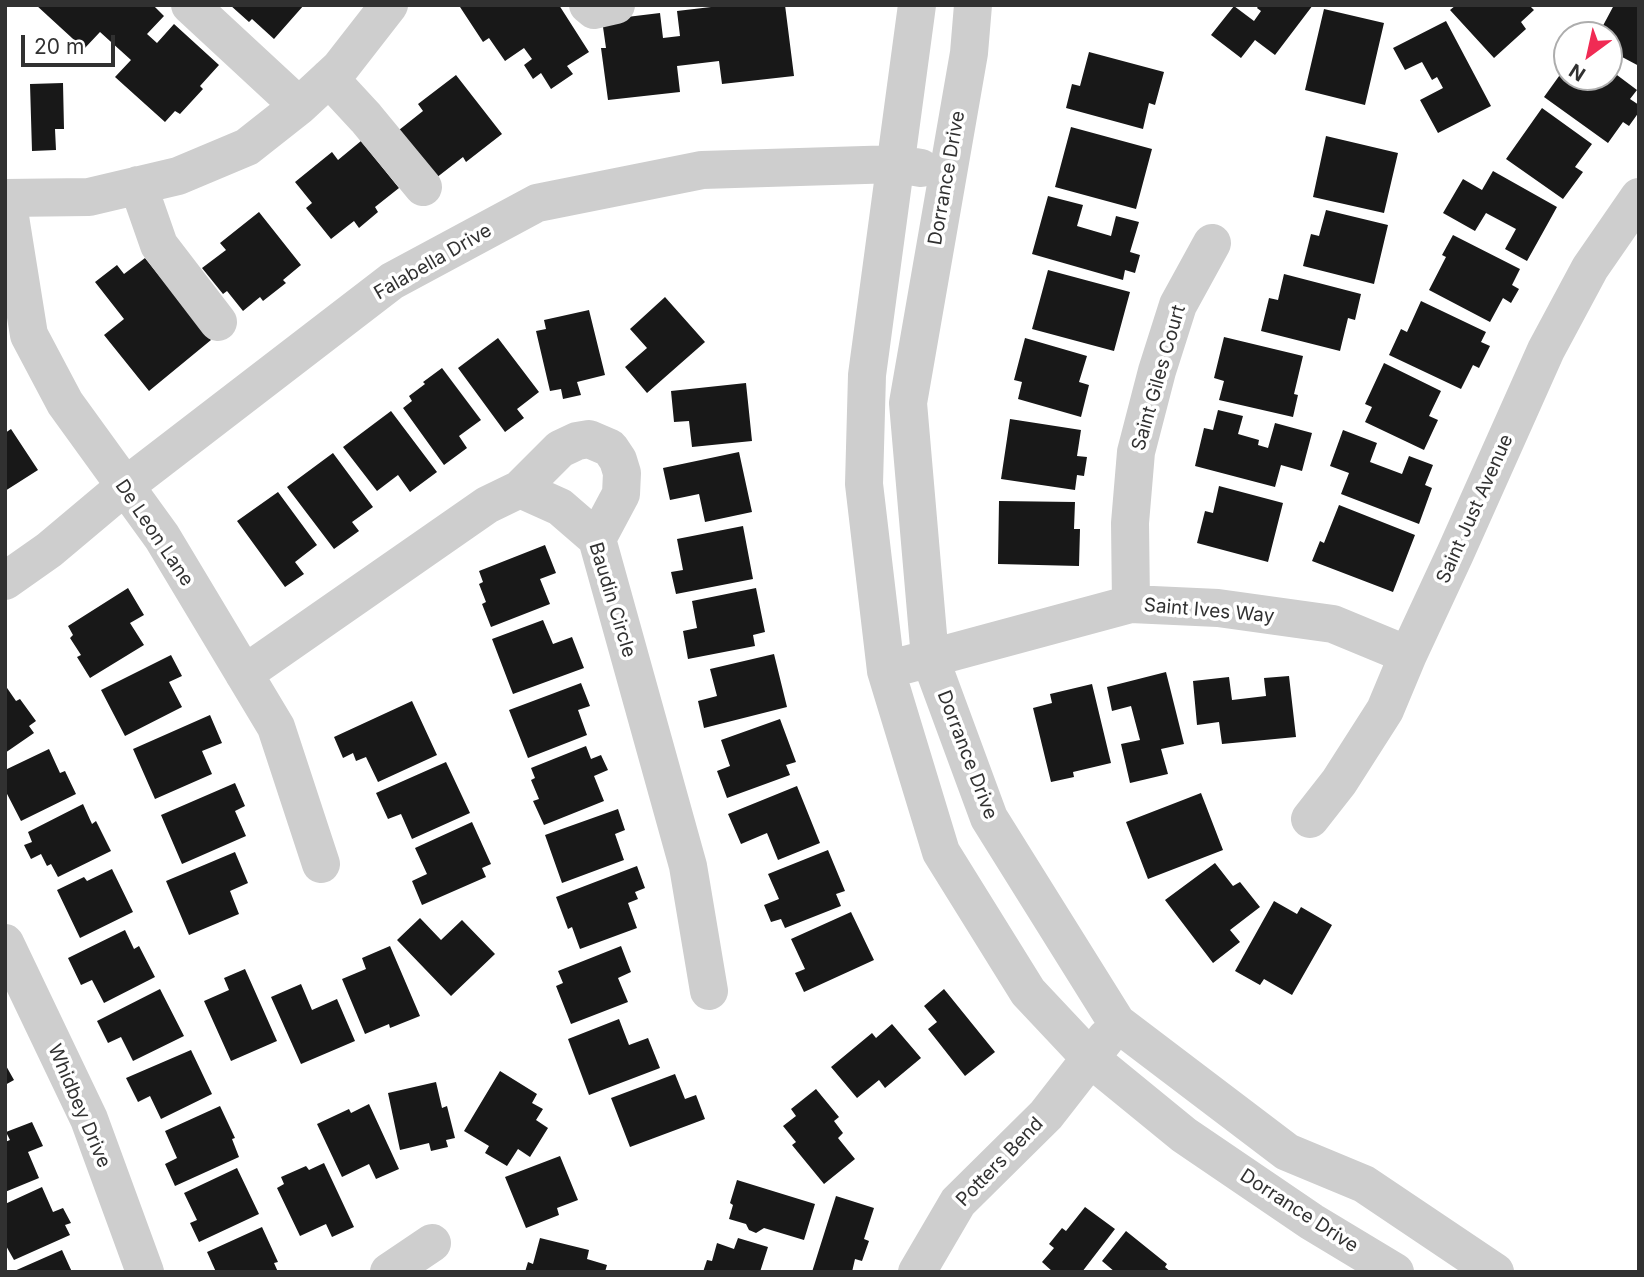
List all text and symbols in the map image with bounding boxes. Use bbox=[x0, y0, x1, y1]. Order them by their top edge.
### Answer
scale bar bbox=[24, 21, 119, 65]
north arrow bbox=[1553, 21, 1623, 91]
text: 20 m bbox=[34, 34, 84, 59]
text: N bbox=[1565, 59, 1590, 86]
street label: Dorrance Drive bbox=[924, 109, 970, 247]
street label: Falabella Drive bbox=[370, 219, 496, 305]
street label: Saint Giles Court bbox=[1127, 303, 1191, 453]
street label: Saint Just Avenue bbox=[1432, 431, 1518, 587]
street label: De Leon Lane bbox=[110, 475, 198, 591]
street label: Baudin Circle bbox=[584, 540, 640, 660]
street label: Saint Ives Way bbox=[1143, 594, 1275, 628]
street label: Dorrance Drive bbox=[932, 687, 1002, 823]
street label: Whidbey Drive bbox=[43, 1041, 115, 1171]
street label: Potters Bend bbox=[952, 1113, 1048, 1211]
street label: Dorrance Drive bbox=[1236, 1164, 1362, 1258]

